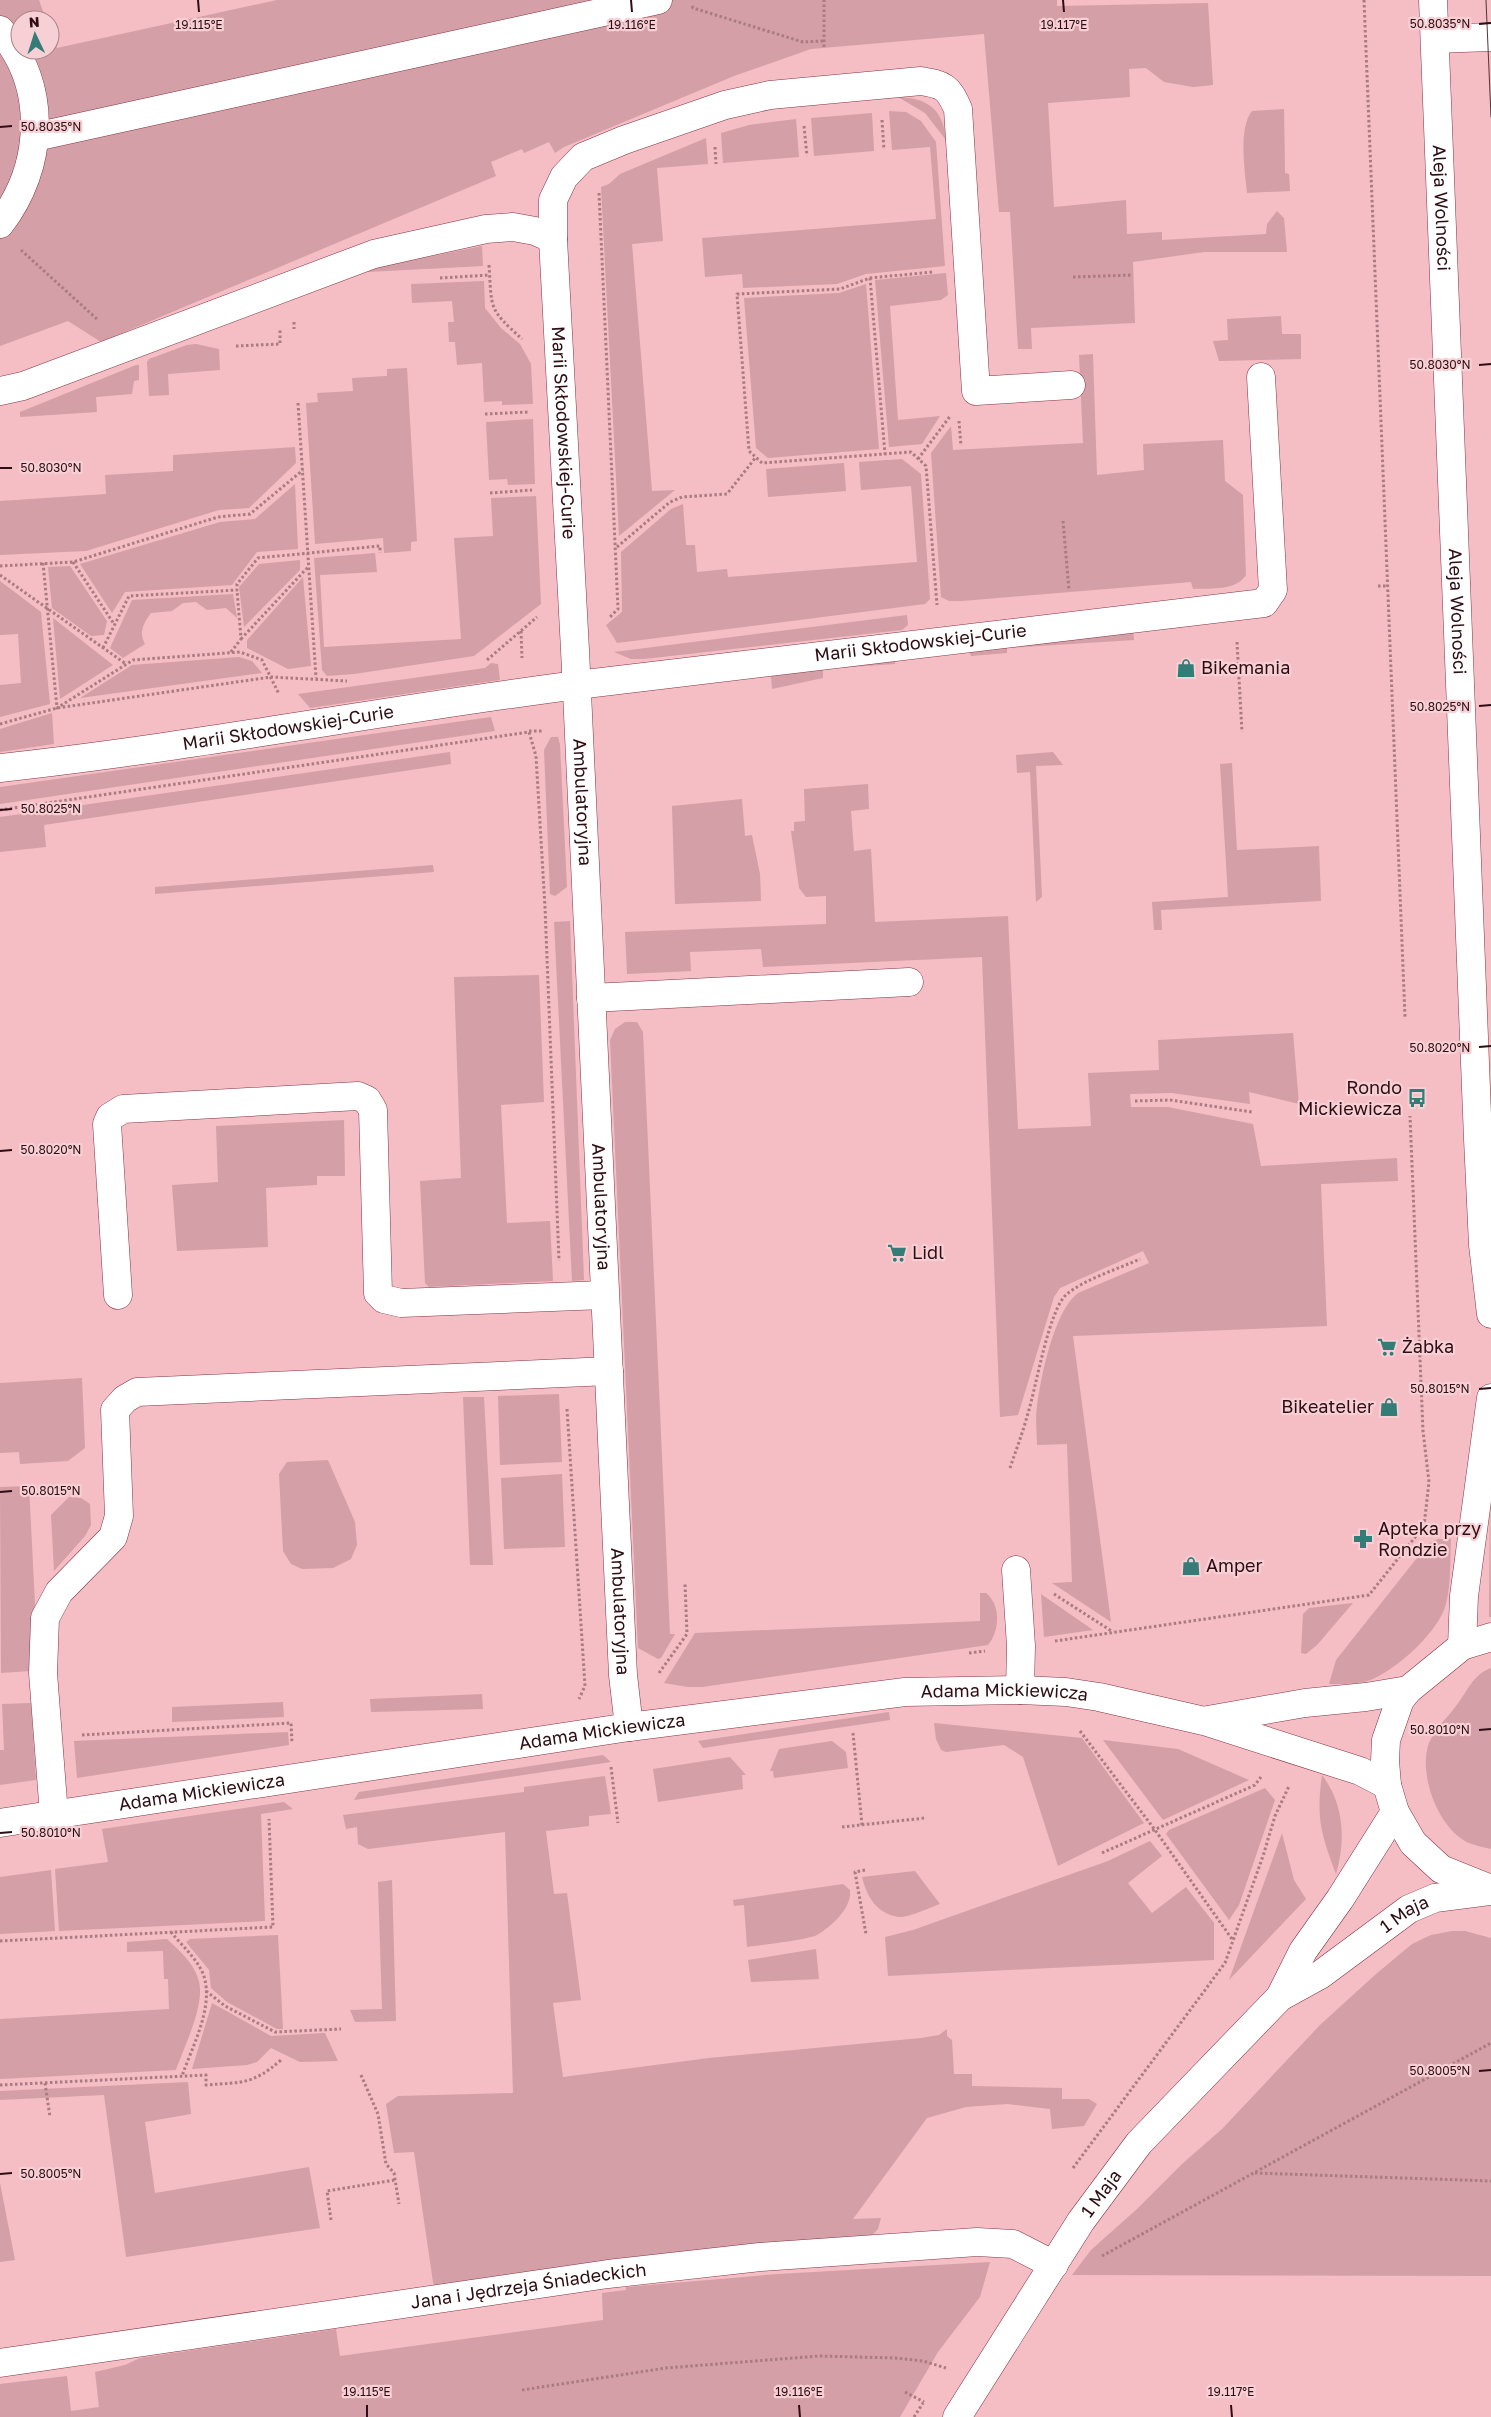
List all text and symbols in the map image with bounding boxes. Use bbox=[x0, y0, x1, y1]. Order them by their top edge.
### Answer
north arrow bbox=[10, 10, 60, 60]
text: N bbox=[28, 13, 40, 30]
text: 50.8035°N bbox=[1410, 16, 1470, 31]
text: 19.115°E bbox=[175, 17, 223, 32]
text: 19.116°E bbox=[608, 17, 656, 32]
text: 19.117°E bbox=[1041, 17, 1087, 32]
text: 50.8035°N bbox=[21, 119, 81, 134]
street label: Aleja Wolności bbox=[1429, 144, 1456, 271]
street label: Marii Skłodowskiej-Curie bbox=[548, 326, 581, 540]
text: 50.8030°N bbox=[1409, 357, 1471, 372]
text: 50.8030°N bbox=[20, 460, 82, 475]
street label: Aleja Wolności bbox=[1445, 548, 1472, 675]
street label: Marii Skłodowskiej-Curie bbox=[813, 618, 1028, 666]
place label: Bikemania bbox=[1201, 656, 1290, 678]
shop icon: Bikemania bbox=[1175, 657, 1197, 679]
text: 50.8025°N bbox=[1410, 699, 1470, 714]
street label: Marii Skłodowskiej-Curie bbox=[181, 700, 395, 754]
street label: Ambulatoryjna bbox=[569, 738, 597, 866]
text: 50.8025°N bbox=[21, 801, 81, 816]
text: 50.8020°N bbox=[1410, 1040, 1470, 1055]
place label: Rondo Mickiewicza bbox=[1298, 1076, 1402, 1119]
bus stop icon: Rondo Mickiewicza bbox=[1406, 1087, 1428, 1109]
text: 50.8020°N bbox=[21, 1142, 81, 1157]
street label: Ambulatoryjna bbox=[588, 1143, 616, 1271]
place label: Lidl bbox=[912, 1241, 944, 1263]
supermarket icon: Lidl bbox=[886, 1242, 908, 1264]
place label: Żabka bbox=[1402, 1335, 1454, 1357]
supermarket icon: Żabka bbox=[1376, 1336, 1398, 1358]
text: 50.8015°N bbox=[1410, 1381, 1470, 1396]
place label: Bikeatelier bbox=[1281, 1395, 1374, 1417]
shop icon: Bikeatelier bbox=[1378, 1396, 1400, 1418]
text: 50.8015°N bbox=[21, 1483, 81, 1498]
place label: Apteka przy Rondzie bbox=[1378, 1517, 1481, 1560]
pharmacy icon: Apteka przy Rondzie bbox=[1352, 1528, 1374, 1550]
street label: Ambulatoryjna bbox=[607, 1547, 635, 1675]
place label: Amper bbox=[1206, 1554, 1263, 1576]
shop icon: Amper bbox=[1180, 1555, 1202, 1577]
street label: Adama Mickiewicza bbox=[920, 1678, 1090, 1705]
street label: Adama Mickiewicza bbox=[517, 1708, 686, 1754]
text: 50.8010°N bbox=[1410, 1722, 1470, 1737]
street label: Adama Mickiewicza bbox=[117, 1768, 286, 1815]
text: 50.8010°N bbox=[21, 1825, 81, 1840]
street label: 1 Maja bbox=[1375, 1890, 1432, 1937]
text: 50.8005°N bbox=[1410, 2063, 1470, 2078]
street label: 1 Maja bbox=[1076, 2165, 1125, 2221]
text: 50.8005°N bbox=[21, 2166, 81, 2181]
street label: Jana i Jędrzeja Śniadeckich bbox=[409, 2258, 647, 2313]
text: 19.115°E bbox=[343, 2384, 391, 2399]
text: 19.116°E bbox=[775, 2384, 823, 2399]
text: 19.117°E bbox=[1208, 2384, 1254, 2399]

